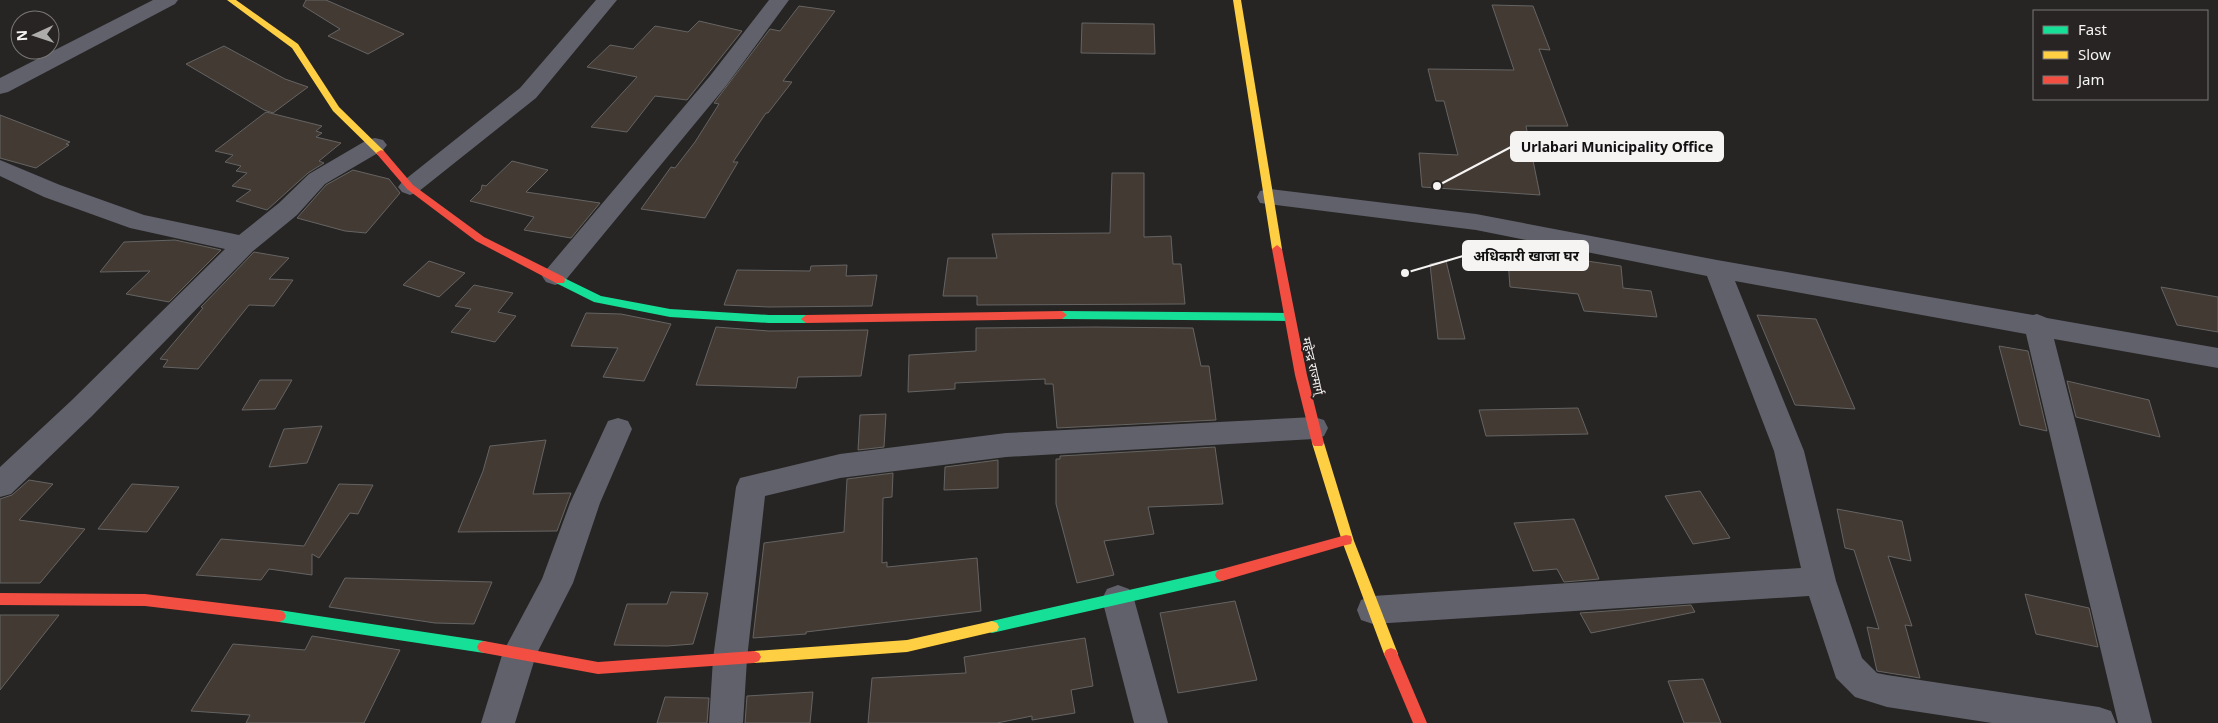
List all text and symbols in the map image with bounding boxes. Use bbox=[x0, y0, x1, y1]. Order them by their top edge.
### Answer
north arrow bbox=[10, 10, 60, 60]
legend bbox=[2033, 10, 2208, 100]
text: Fast bbox=[2078, 19, 2107, 39]
text: N bbox=[12, 30, 31, 42]
text: Slow bbox=[2078, 44, 2111, 64]
text: Jam bbox=[2076, 69, 2105, 89]
callout: Urlabari Municipality Office bbox=[1511, 132, 1723, 161]
text: Urlabari Municipality Office bbox=[1521, 137, 1713, 156]
callout: अधिकारी खाजा घर bbox=[1463, 241, 1588, 270]
text: अधिकारी खाजा घर bbox=[1473, 246, 1580, 265]
street label: महेन्द्र राज्मार्ग् bbox=[1298, 336, 1328, 398]

